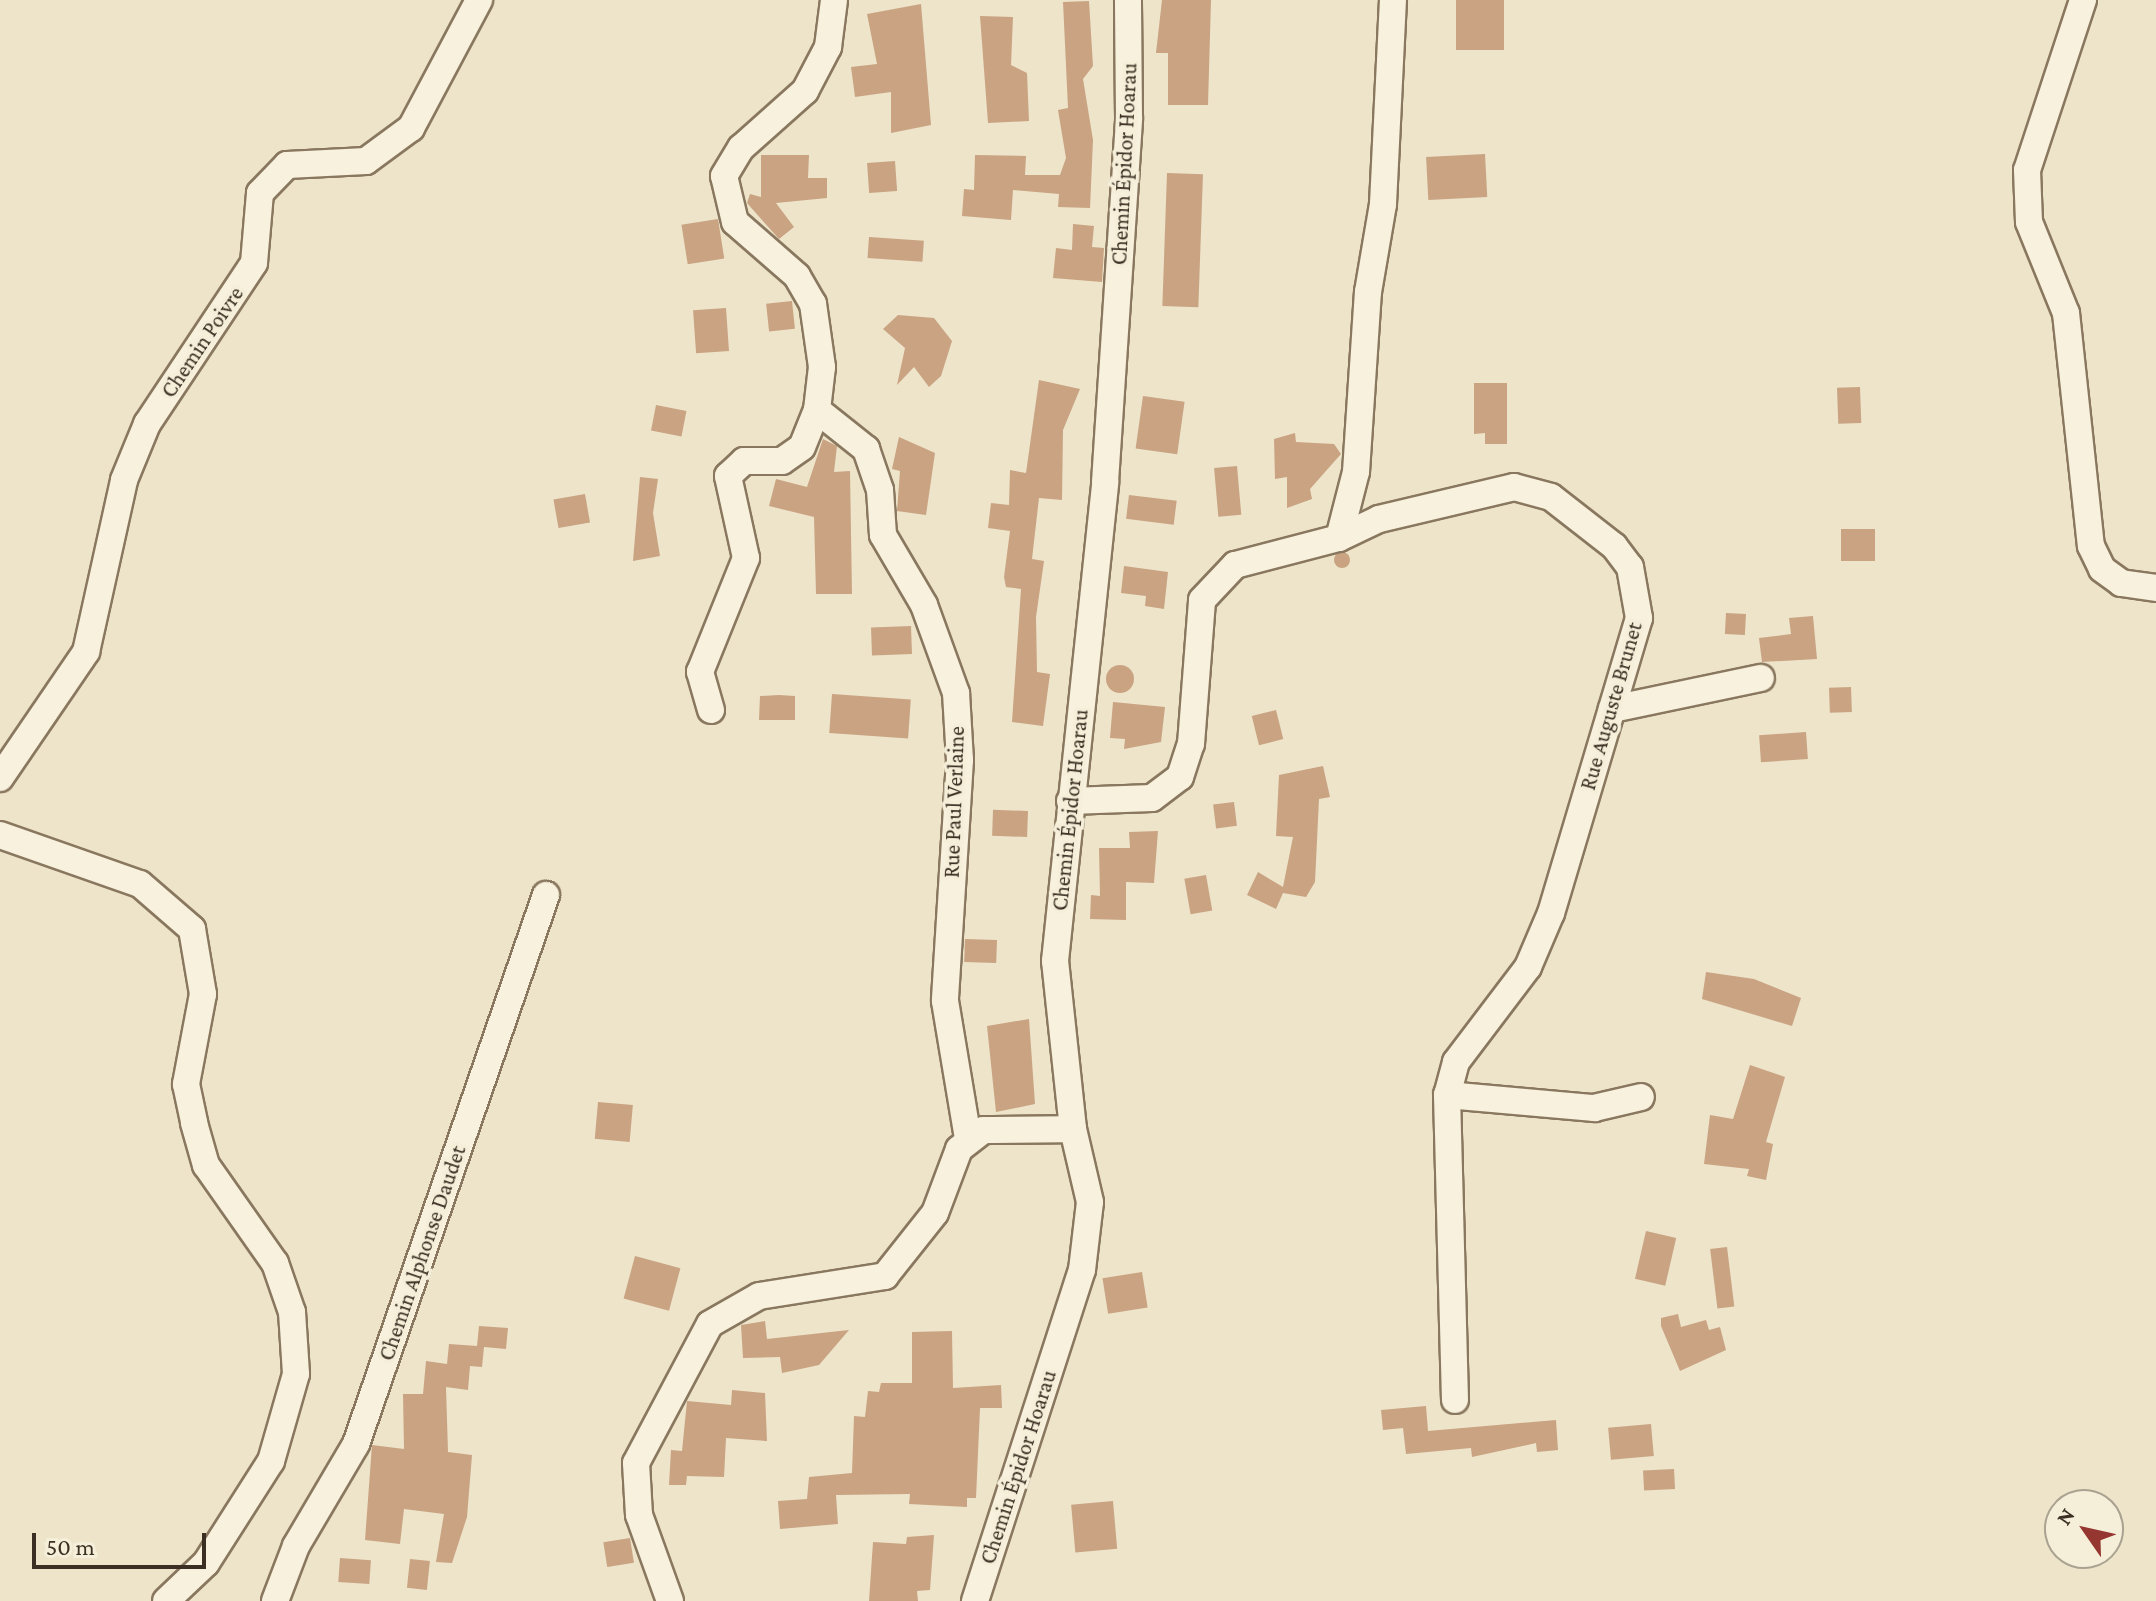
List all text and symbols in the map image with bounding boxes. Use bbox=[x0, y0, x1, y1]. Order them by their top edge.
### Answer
street label: Chemin Épidor Hoarau bbox=[1106, 62, 1142, 266]
street label: Chemin Poivre bbox=[155, 281, 249, 403]
street label: Rue Auguste Brunet bbox=[1574, 619, 1648, 793]
street label: Chemin Épidor Hoarau bbox=[1046, 708, 1094, 912]
street label: Rue Paul Verlaine bbox=[938, 726, 970, 878]
street label: Chemin Alphonse Daudet bbox=[373, 1142, 471, 1364]
street label: Chemin Épidor Hoarau bbox=[974, 1367, 1062, 1567]
north arrow bbox=[2044, 1489, 2124, 1569]
text: N bbox=[2051, 1503, 2080, 1530]
scale bar bbox=[36, 1517, 210, 1567]
text: 50 m bbox=[46, 1533, 95, 1560]

